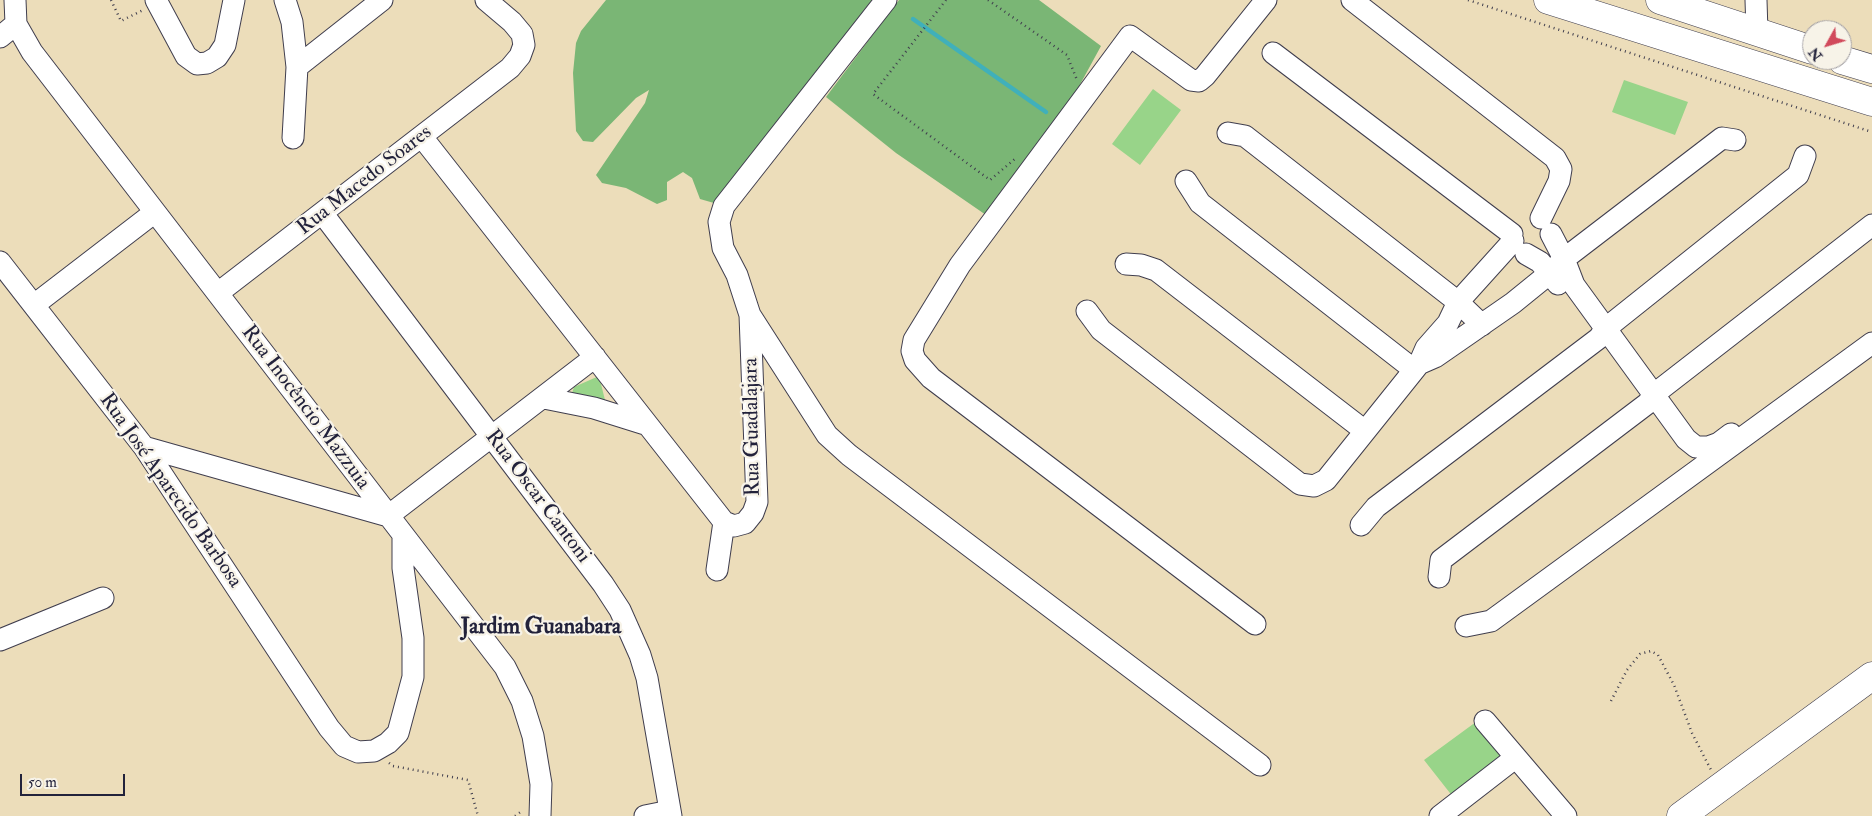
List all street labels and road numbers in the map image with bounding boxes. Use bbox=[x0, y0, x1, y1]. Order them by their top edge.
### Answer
street label: Rua Macedo Soares bbox=[293, 121, 437, 241]
street label: Rua Inocêncio Mazzuia bbox=[235, 321, 375, 495]
street label: Rua Guadalajara bbox=[739, 357, 767, 497]
street label: Rua José Aparecido Barbosa bbox=[93, 389, 247, 593]
street label: Rua Oscar Cantoni bbox=[479, 425, 595, 569]

